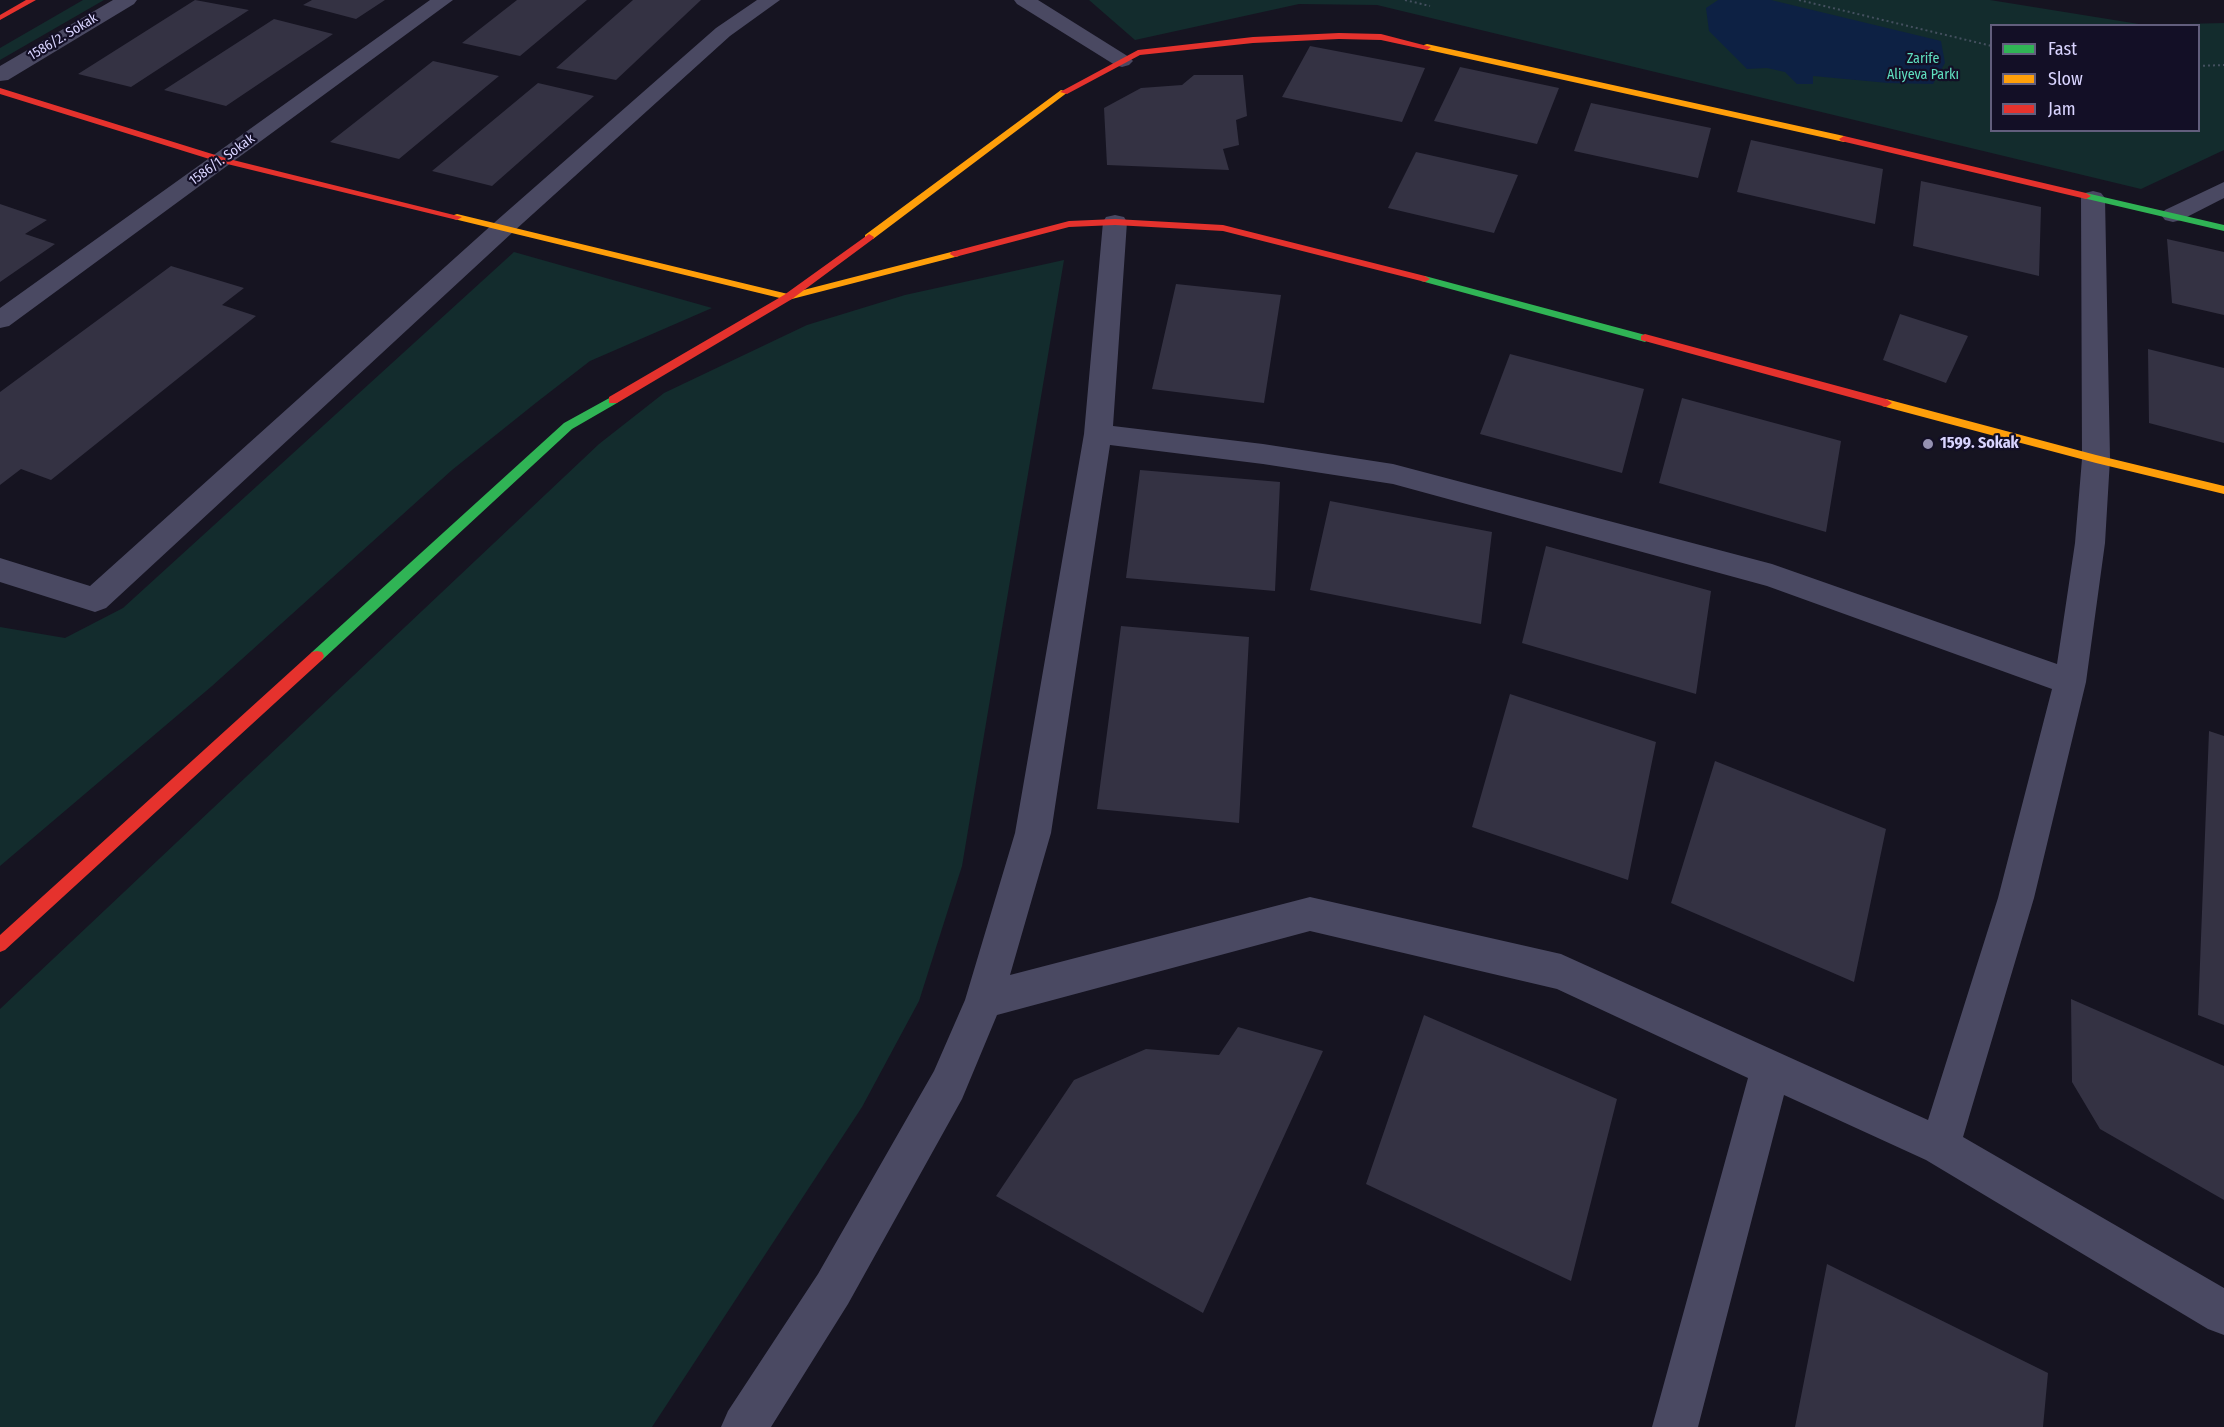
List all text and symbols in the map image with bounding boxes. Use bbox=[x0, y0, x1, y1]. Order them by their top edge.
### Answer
street label: 1586/2. Sokak bbox=[25, 10, 101, 64]
legend bbox=[1990, 24, 2200, 132]
text: Fast bbox=[2048, 38, 2077, 60]
park label: Zarife Aliyeva Parkı bbox=[1887, 51, 1959, 84]
text: Slow bbox=[2048, 68, 2083, 90]
text: Jam bbox=[2048, 98, 2076, 120]
street label: 1586/1. Sokak bbox=[186, 131, 258, 189]
place label: 1599. Sokak bbox=[1940, 434, 2019, 454]
marker: 1599. Sokak bbox=[1921, 437, 1935, 451]

